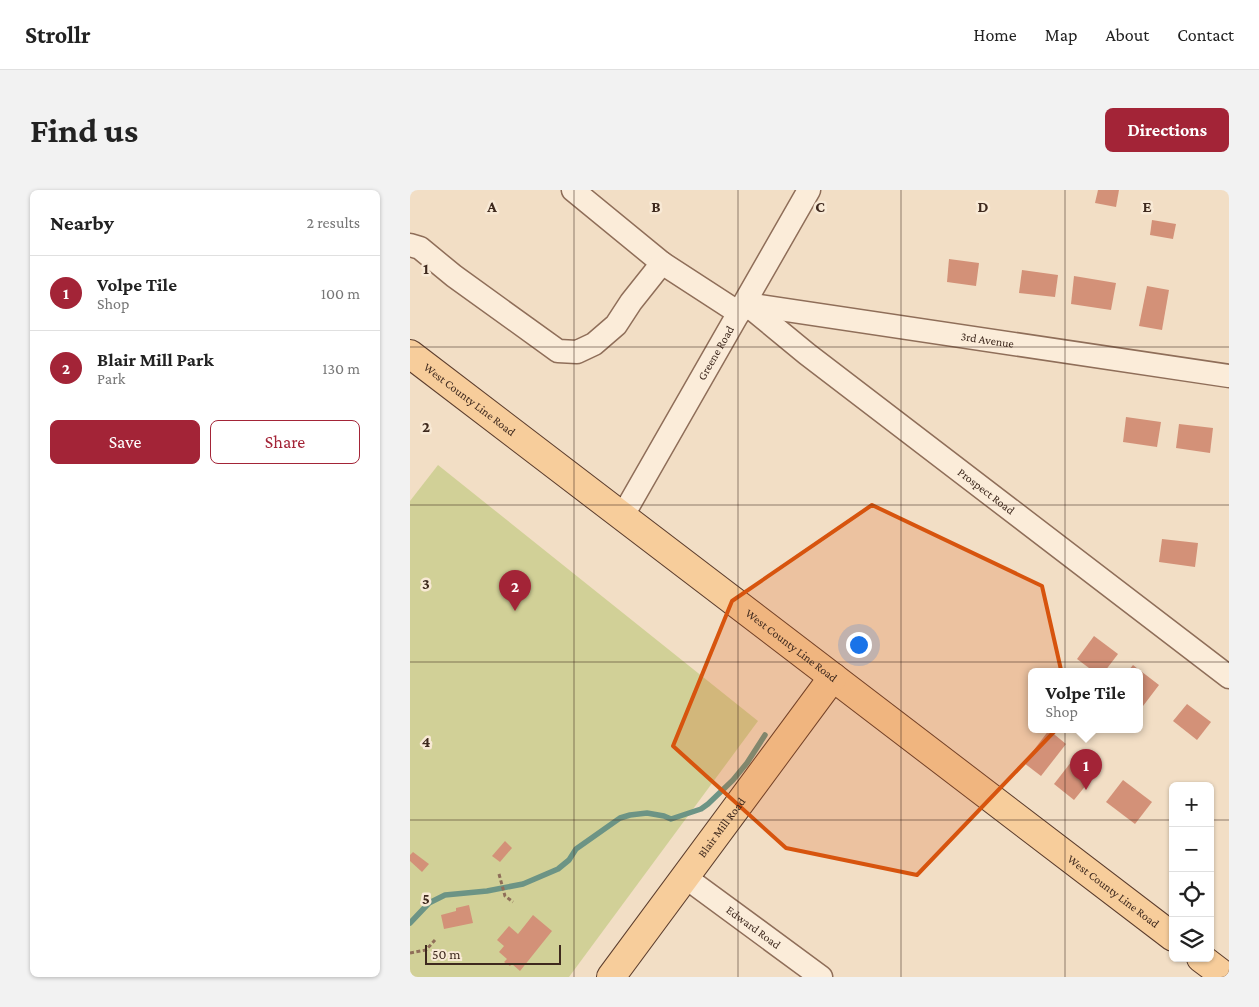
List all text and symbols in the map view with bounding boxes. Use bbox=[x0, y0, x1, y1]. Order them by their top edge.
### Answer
text: Strollr bbox=[25, 21, 91, 48]
text: Home bbox=[974, 25, 1017, 45]
text: Map bbox=[1045, 25, 1077, 45]
text: About bbox=[1105, 25, 1149, 45]
text: Contact bbox=[1177, 25, 1234, 45]
button: Directions bbox=[1105, 108, 1229, 152]
text: Find us bbox=[30, 111, 138, 150]
text: A bbox=[486, 198, 497, 215]
text: B bbox=[651, 198, 661, 215]
text: C bbox=[815, 198, 825, 215]
text: D bbox=[977, 198, 989, 215]
text: E bbox=[1142, 198, 1152, 215]
text: Nearby bbox=[50, 211, 114, 235]
text: 2 results bbox=[307, 214, 360, 231]
text: 1 bbox=[423, 260, 429, 277]
text: Volpe Tile bbox=[97, 274, 177, 295]
text: 1 bbox=[63, 285, 69, 302]
text: 100 m bbox=[321, 285, 360, 302]
text: Shop bbox=[97, 295, 129, 312]
street label: Greene Road bbox=[695, 323, 737, 383]
street label: 3rd Avenue bbox=[960, 329, 1015, 351]
text: Blair Mill Park bbox=[97, 349, 214, 370]
text: 2 bbox=[62, 360, 70, 377]
text: 130 m bbox=[322, 360, 360, 377]
street label: West County Line Road bbox=[421, 360, 519, 439]
text: Park bbox=[97, 370, 125, 387]
text: 2 bbox=[422, 418, 430, 435]
button: Save bbox=[50, 420, 200, 464]
button: Share bbox=[210, 420, 360, 464]
street label: Prospect Road bbox=[955, 465, 1018, 518]
pin: 2 bbox=[499, 570, 531, 611]
text: 3 bbox=[422, 575, 430, 592]
street label: West County Line Road bbox=[743, 606, 841, 685]
your location bbox=[846, 632, 872, 658]
popup bbox=[1028, 668, 1143, 733]
text: Volpe Tile bbox=[1046, 682, 1125, 703]
text: Shop bbox=[1046, 703, 1078, 720]
text: 4 bbox=[422, 733, 431, 750]
pin: 1 bbox=[1070, 749, 1102, 790]
map controls bbox=[1169, 782, 1214, 962]
button: + bbox=[1169, 782, 1214, 827]
street label: Blair Mill Road bbox=[695, 794, 749, 860]
button: − bbox=[1169, 827, 1214, 872]
street label: West County Line Road bbox=[1065, 852, 1162, 931]
button: locate bbox=[1169, 872, 1214, 917]
text: 5 bbox=[422, 890, 430, 907]
street label: Edward Road bbox=[724, 903, 784, 952]
button: layers bbox=[1169, 917, 1214, 962]
scale bar bbox=[425, 942, 561, 965]
text: 50 m bbox=[432, 946, 460, 962]

